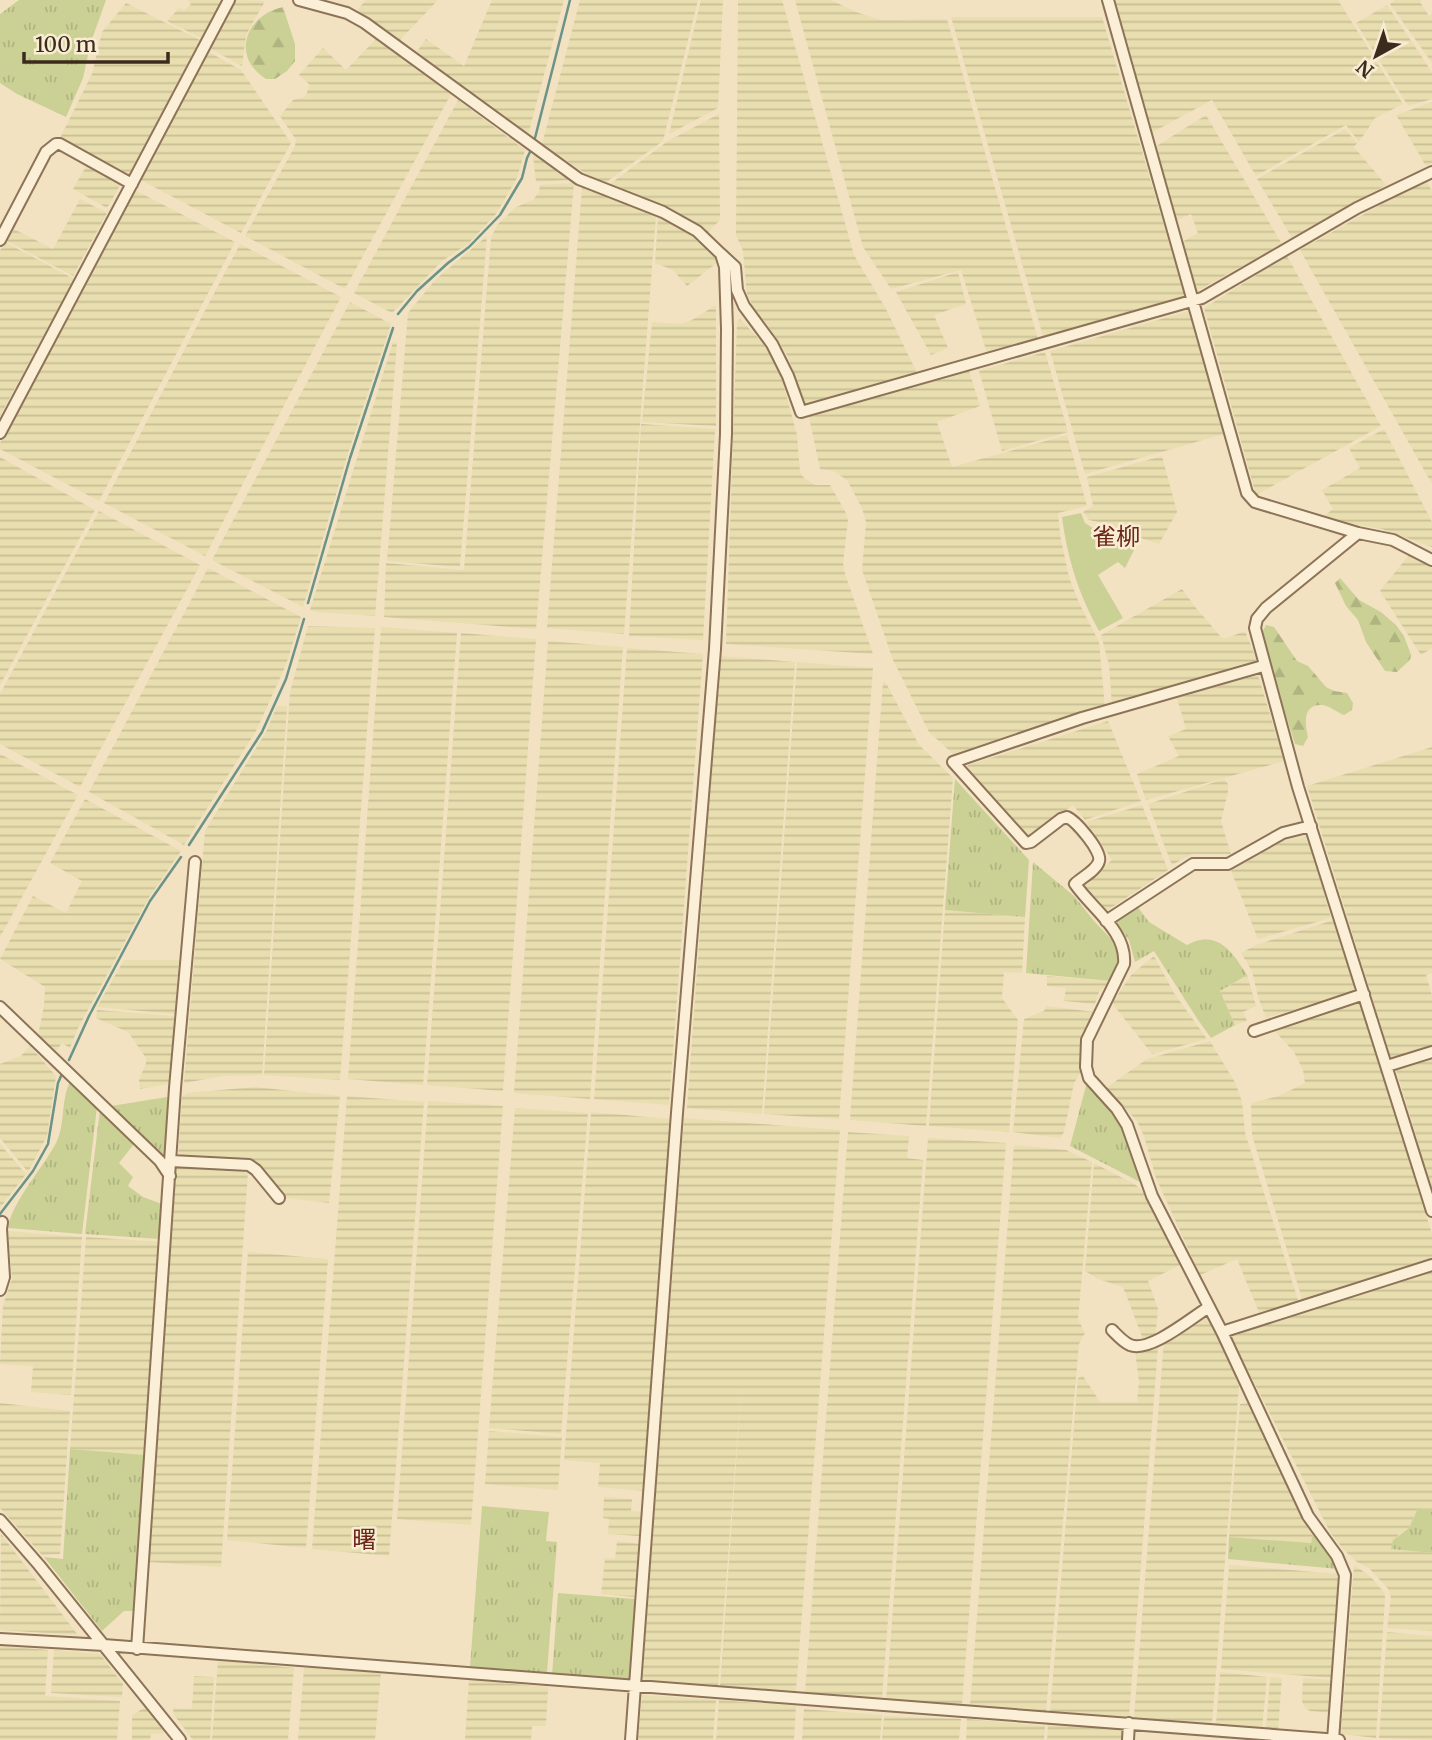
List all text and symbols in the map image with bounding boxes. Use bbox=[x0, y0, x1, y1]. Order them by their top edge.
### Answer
scale bar bbox=[24, 21, 168, 65]
north arrow bbox=[1341, 21, 1411, 91]
text: 100 m bbox=[35, 31, 97, 58]
text: N bbox=[1352, 55, 1379, 83]
district label: 雀柳 bbox=[1092, 521, 1140, 552]
district label: 曙 bbox=[352, 1524, 376, 1555]

